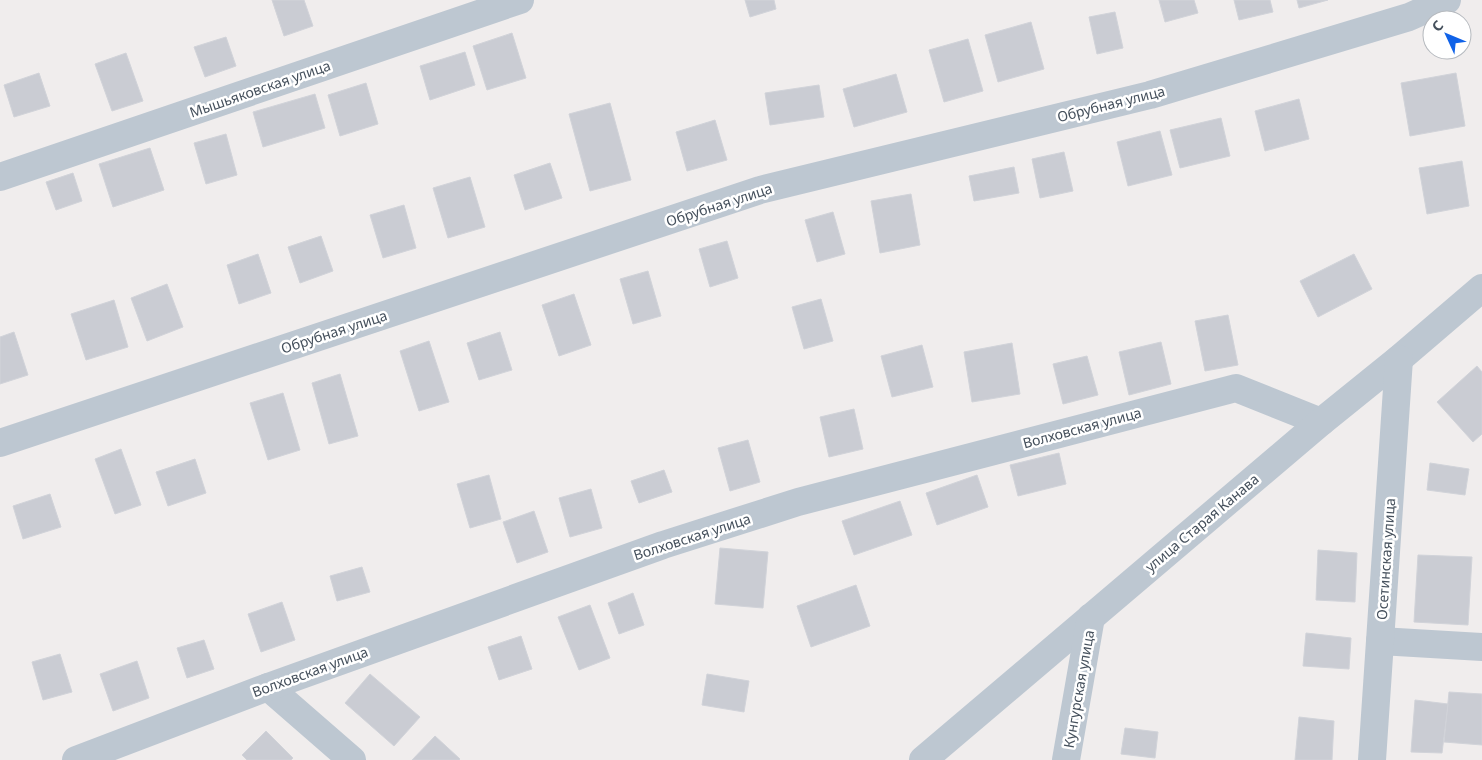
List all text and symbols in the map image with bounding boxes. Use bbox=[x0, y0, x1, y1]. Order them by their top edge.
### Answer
north arrow bbox=[1422, 10, 1472, 60]
text: С bbox=[1427, 16, 1447, 35]
street label: Мышьяковская улица bbox=[187, 55, 333, 122]
street label: Обрубная улица bbox=[1055, 81, 1167, 126]
street label: Обрубная улица bbox=[663, 178, 774, 231]
street label: Обрубная улица bbox=[278, 305, 389, 358]
street label: Волховская улица bbox=[1021, 403, 1143, 452]
street label: улица Старая Канава bbox=[1141, 469, 1263, 576]
street label: Осетинская улица bbox=[1372, 497, 1399, 621]
street label: Волховская улица bbox=[631, 509, 753, 564]
street label: Кунгурская улица bbox=[1059, 628, 1098, 749]
street label: Волховская улица bbox=[249, 642, 370, 701]

